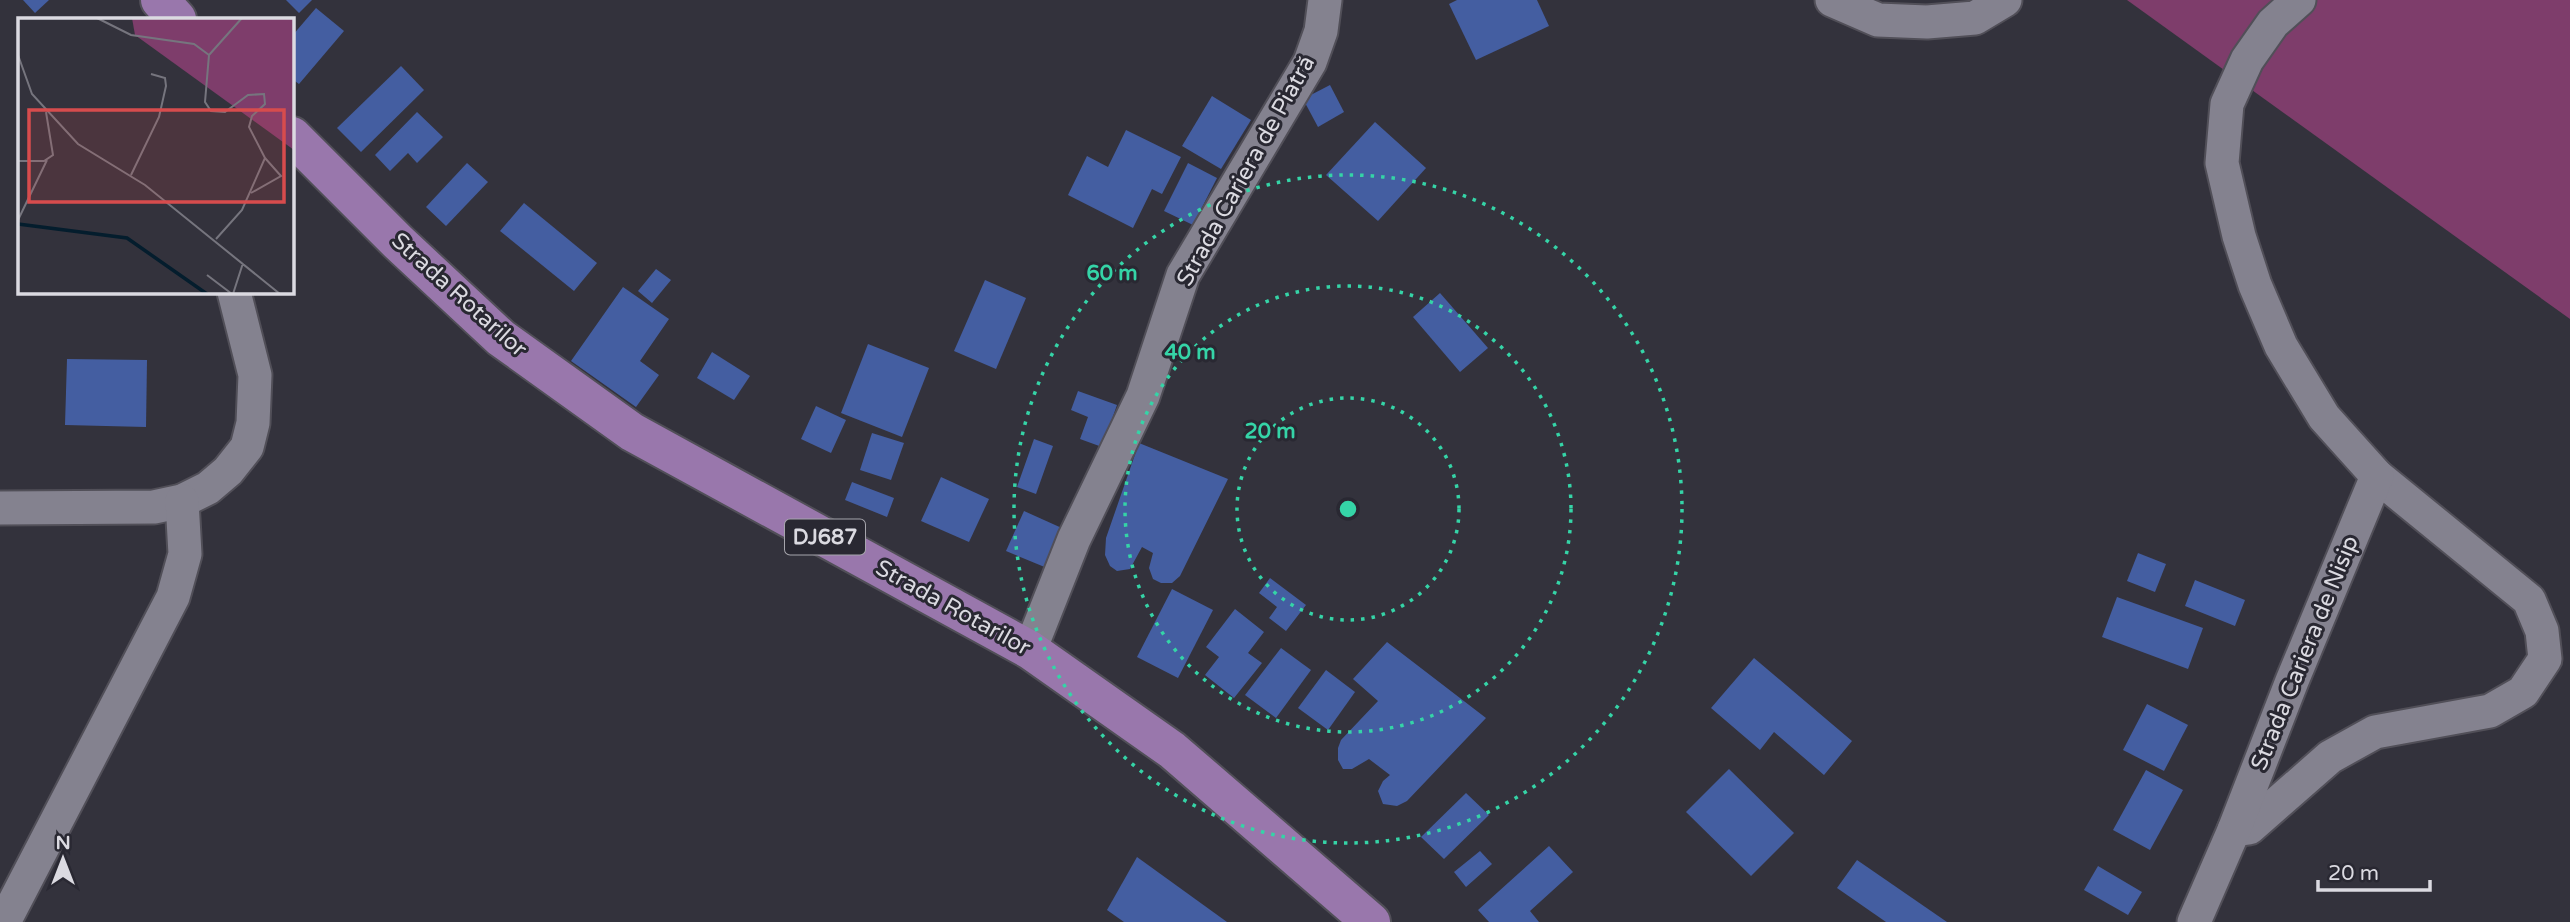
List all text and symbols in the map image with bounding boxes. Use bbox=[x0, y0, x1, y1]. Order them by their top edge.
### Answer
inset map bbox=[18, 18, 294, 294]
street label: Strada Cariera de Piatră bbox=[1171, 51, 1321, 291]
street label: Strada Rotarilor bbox=[385, 227, 533, 363]
text: 60 m bbox=[1086, 261, 1138, 286]
text: 40 m bbox=[1164, 340, 1216, 365]
text: 20 m bbox=[1244, 419, 1296, 444]
centre of rings bbox=[1336, 497, 1360, 521]
road number: DJ687 bbox=[785, 520, 865, 554]
street label: Strada Cariera de Nisip bbox=[2245, 532, 2365, 774]
street label: Strada Rotarilor bbox=[871, 554, 1035, 662]
north arrow bbox=[28, 824, 98, 894]
text: N bbox=[55, 832, 71, 854]
scale bar bbox=[2318, 848, 2430, 892]
text: 20 m bbox=[2328, 861, 2379, 886]

